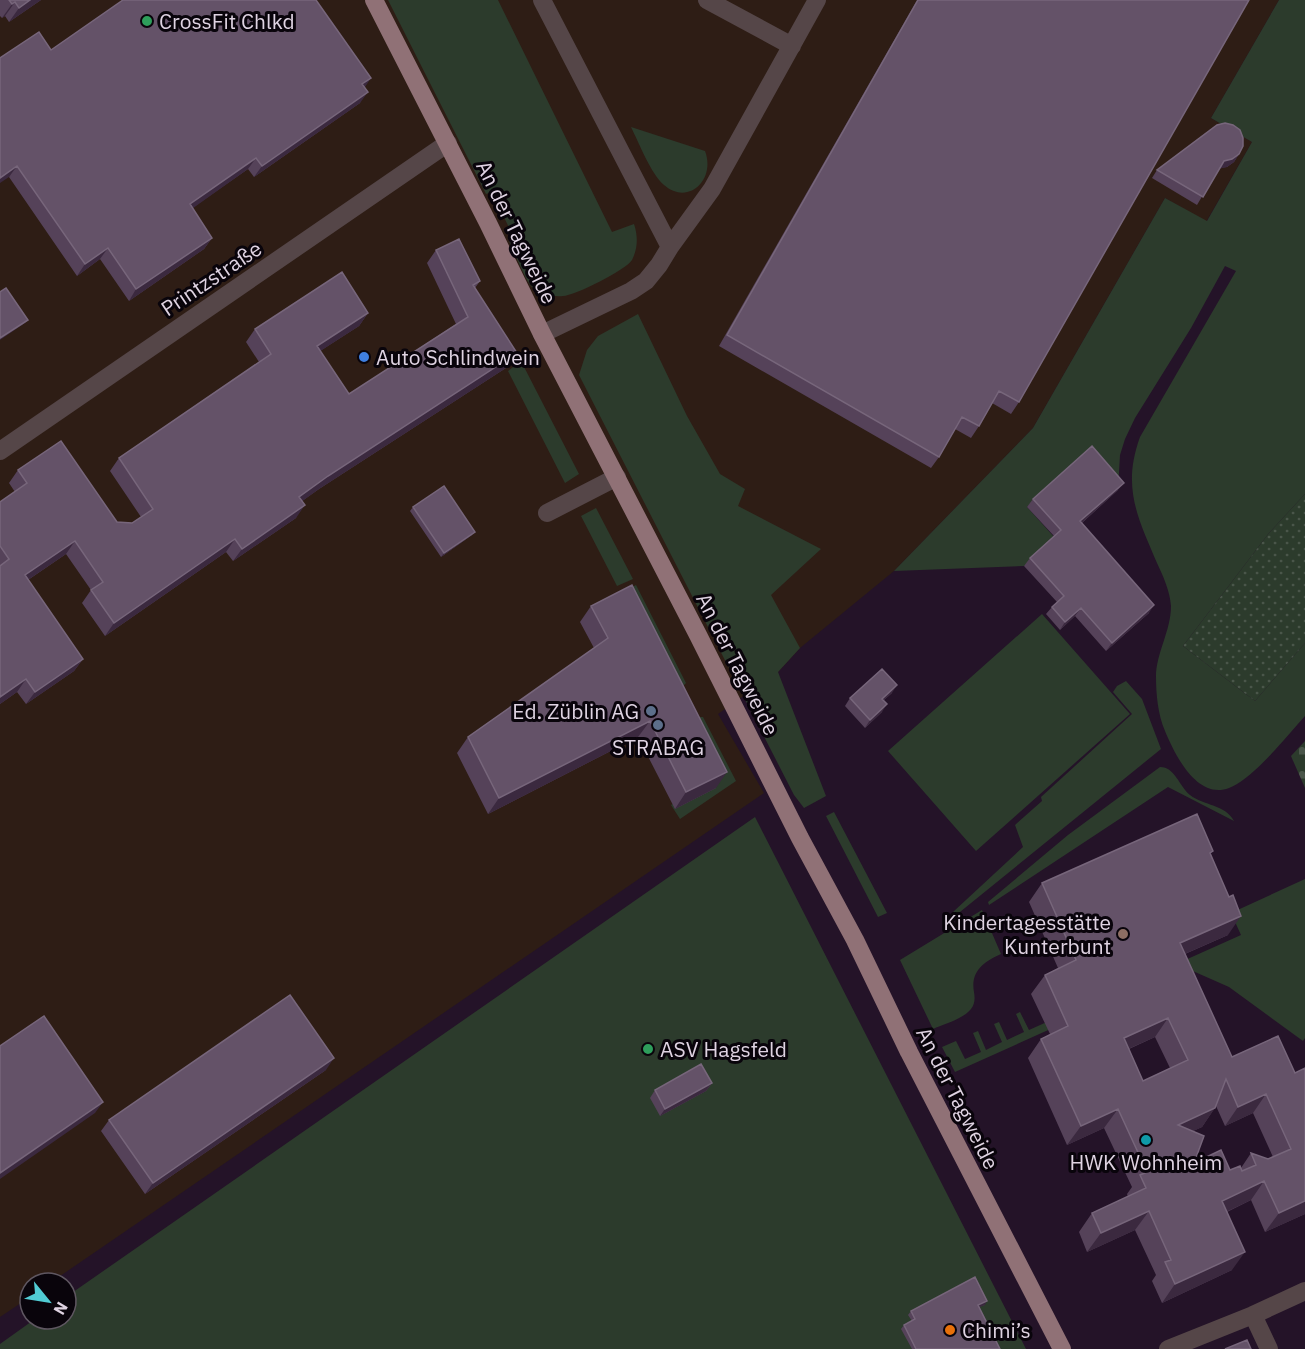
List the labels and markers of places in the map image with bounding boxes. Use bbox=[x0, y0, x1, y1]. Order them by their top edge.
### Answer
place label: CrossFit Chlkd bbox=[159, 7, 295, 35]
marker: CrossFit Chlkd bbox=[140, 14, 154, 28]
place label: Auto Schlindwein bbox=[376, 343, 540, 371]
marker: Auto Schlindwein bbox=[357, 350, 371, 364]
place label: Ed. Züblin AG bbox=[512, 697, 639, 725]
marker: Ed. Züblin AG bbox=[644, 704, 658, 718]
marker: STRABAG bbox=[651, 718, 665, 732]
place label: STRABAG bbox=[612, 733, 704, 761]
place label: Kindertagesstätte Kunterbunt bbox=[943, 908, 1111, 960]
marker: Kindertagesstätte Kunterbunt bbox=[1116, 927, 1130, 941]
place label: ASV Hagsfeld bbox=[660, 1035, 787, 1063]
marker: ASV Hagsfeld bbox=[641, 1042, 655, 1056]
marker: HWK Wohnheim bbox=[1139, 1133, 1153, 1147]
place label: HWK Wohnheim bbox=[1070, 1148, 1222, 1176]
place label: Chimi’s bbox=[962, 1316, 1031, 1344]
marker: Chimi’s bbox=[943, 1323, 957, 1337]

